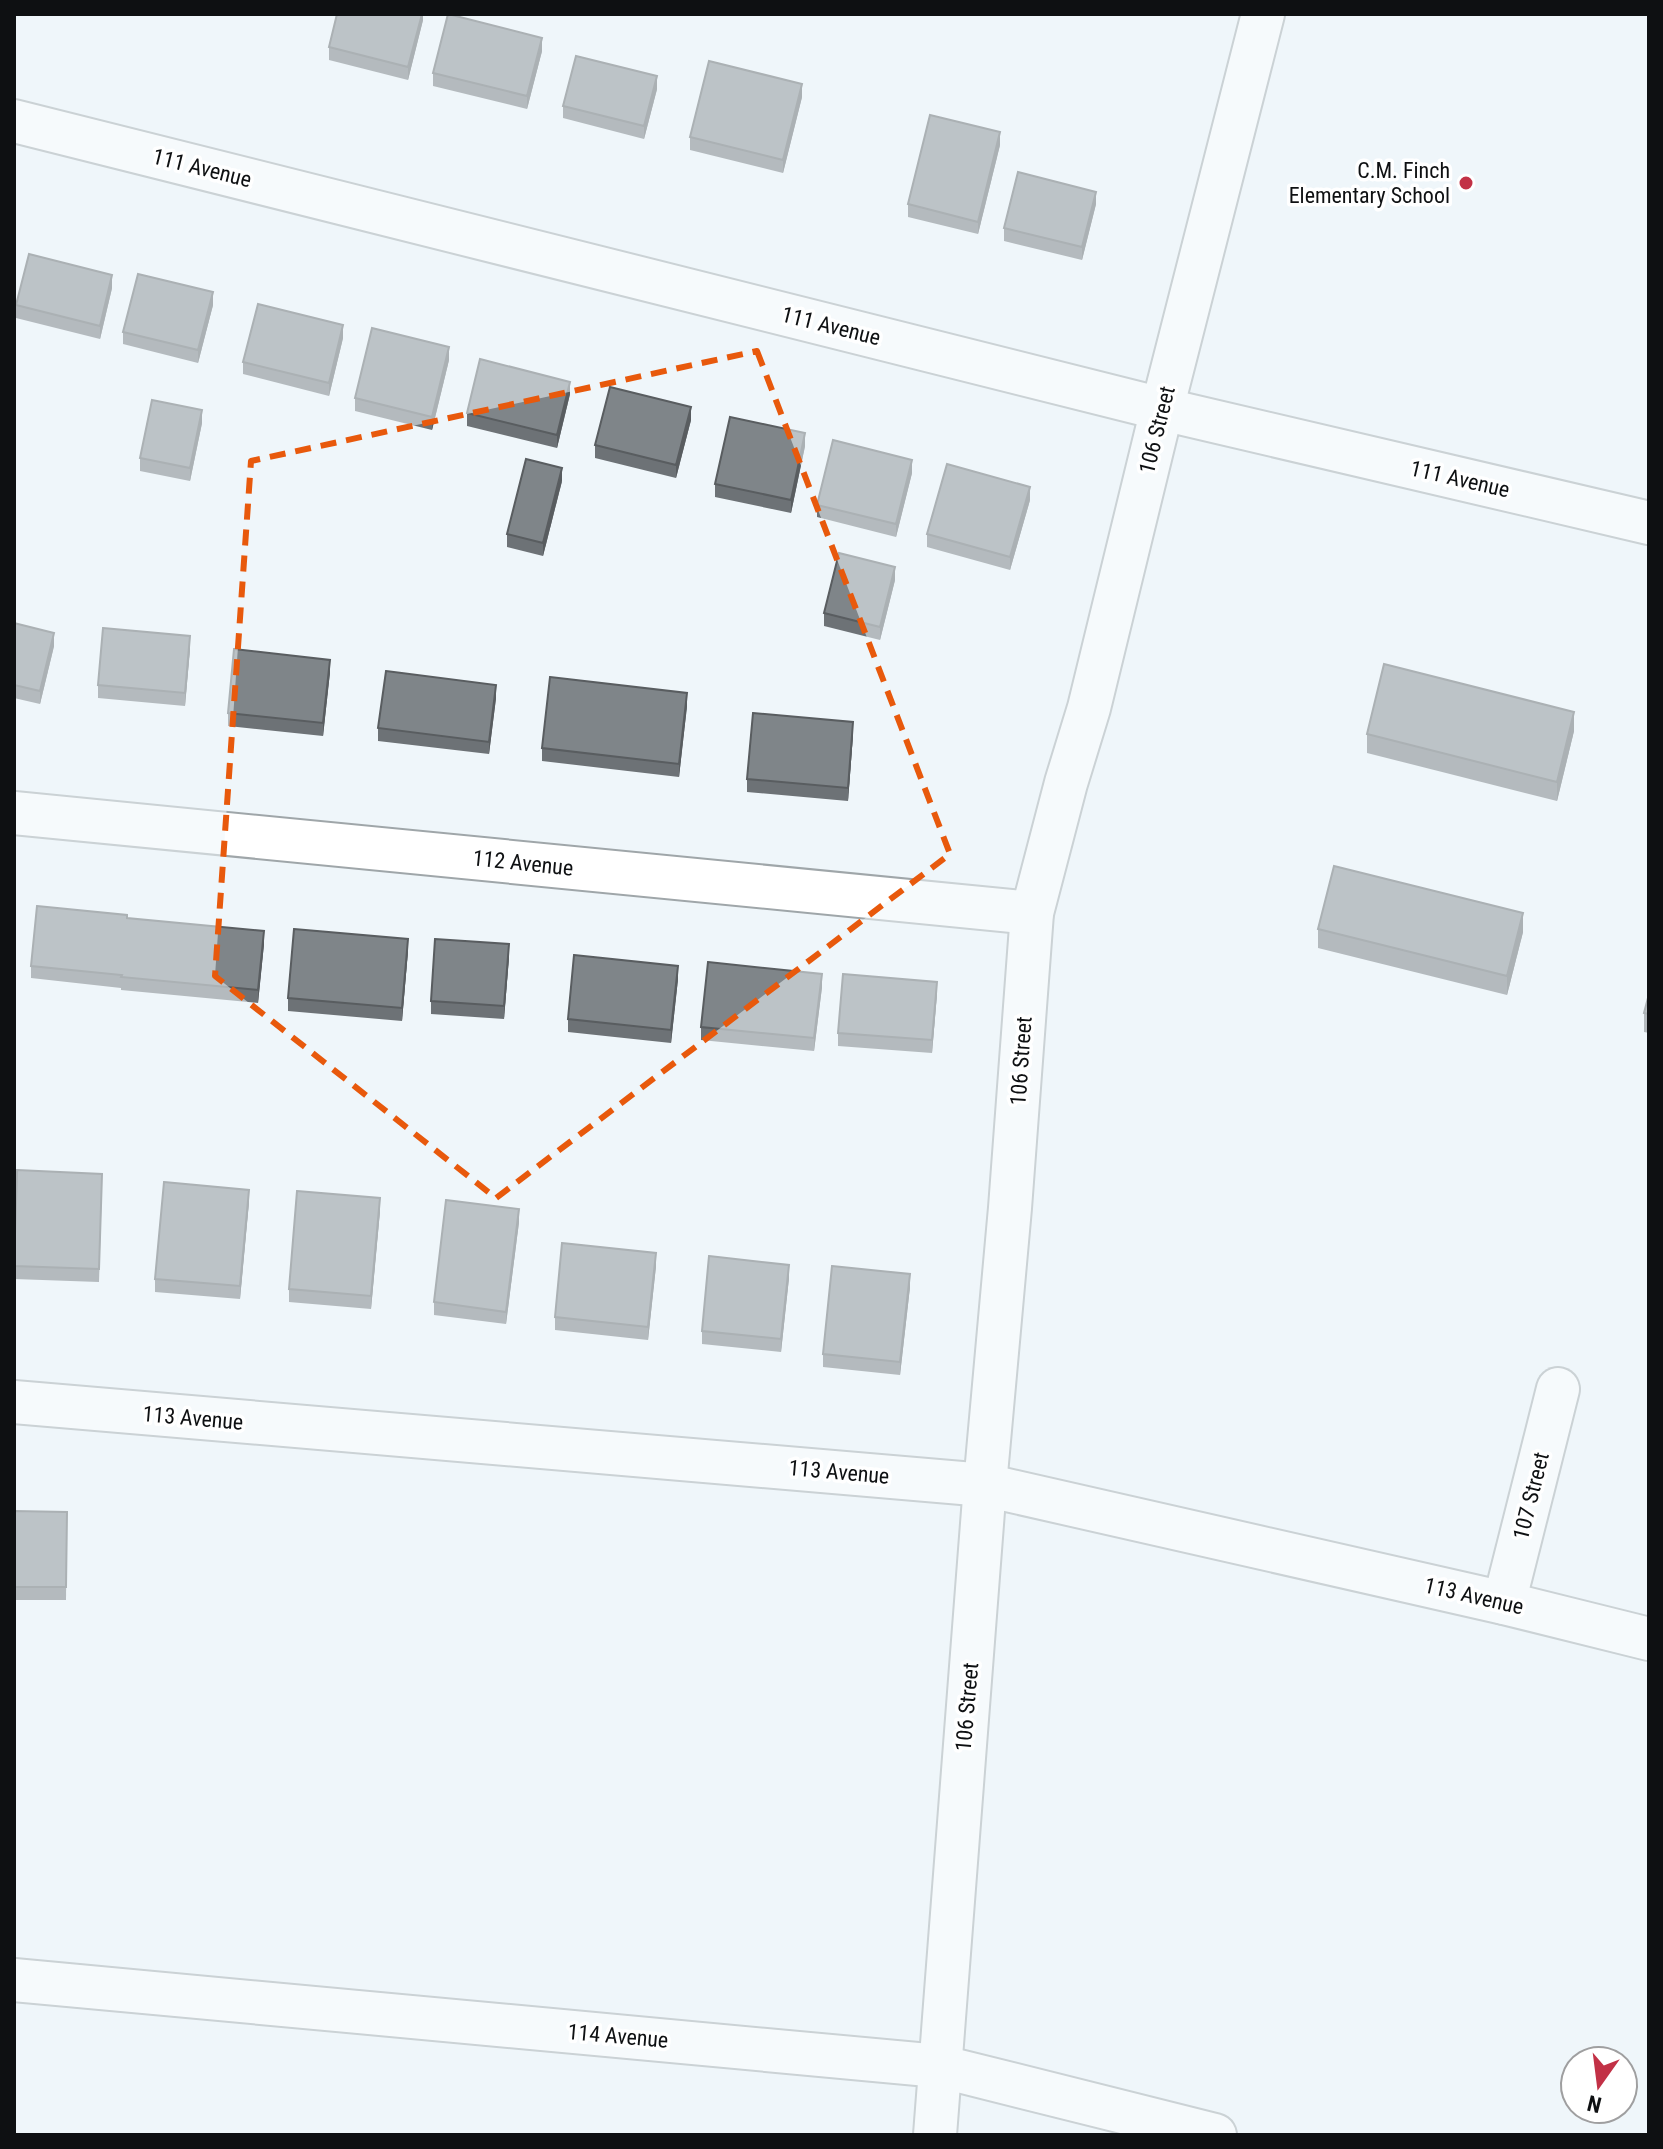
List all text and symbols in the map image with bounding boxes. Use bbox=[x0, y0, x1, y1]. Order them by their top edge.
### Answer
street label: 111 Avenue bbox=[150, 144, 254, 192]
place label: C.M. Finch Elementary School bbox=[1289, 158, 1450, 208]
marker: C.M. Finch Elementary School bbox=[1457, 174, 1475, 192]
street label: 111 Avenue bbox=[779, 302, 883, 350]
street label: 106 Street bbox=[1134, 384, 1180, 476]
street label: 111 Avenue bbox=[1408, 455, 1512, 503]
street label: 112 Avenue bbox=[471, 845, 575, 881]
street label: 106 Street bbox=[1005, 1016, 1037, 1106]
street label: 113 Avenue bbox=[142, 1401, 244, 1435]
street label: 107 Street bbox=[1508, 1450, 1554, 1542]
street label: 113 Avenue bbox=[788, 1455, 890, 1489]
street label: 113 Avenue bbox=[1422, 1572, 1526, 1620]
street label: 106 Street bbox=[951, 1661, 983, 1753]
street label: 114 Avenue bbox=[567, 2019, 669, 2053]
north arrow bbox=[1559, 2045, 1639, 2125]
text: N bbox=[1585, 2090, 1604, 2118]

